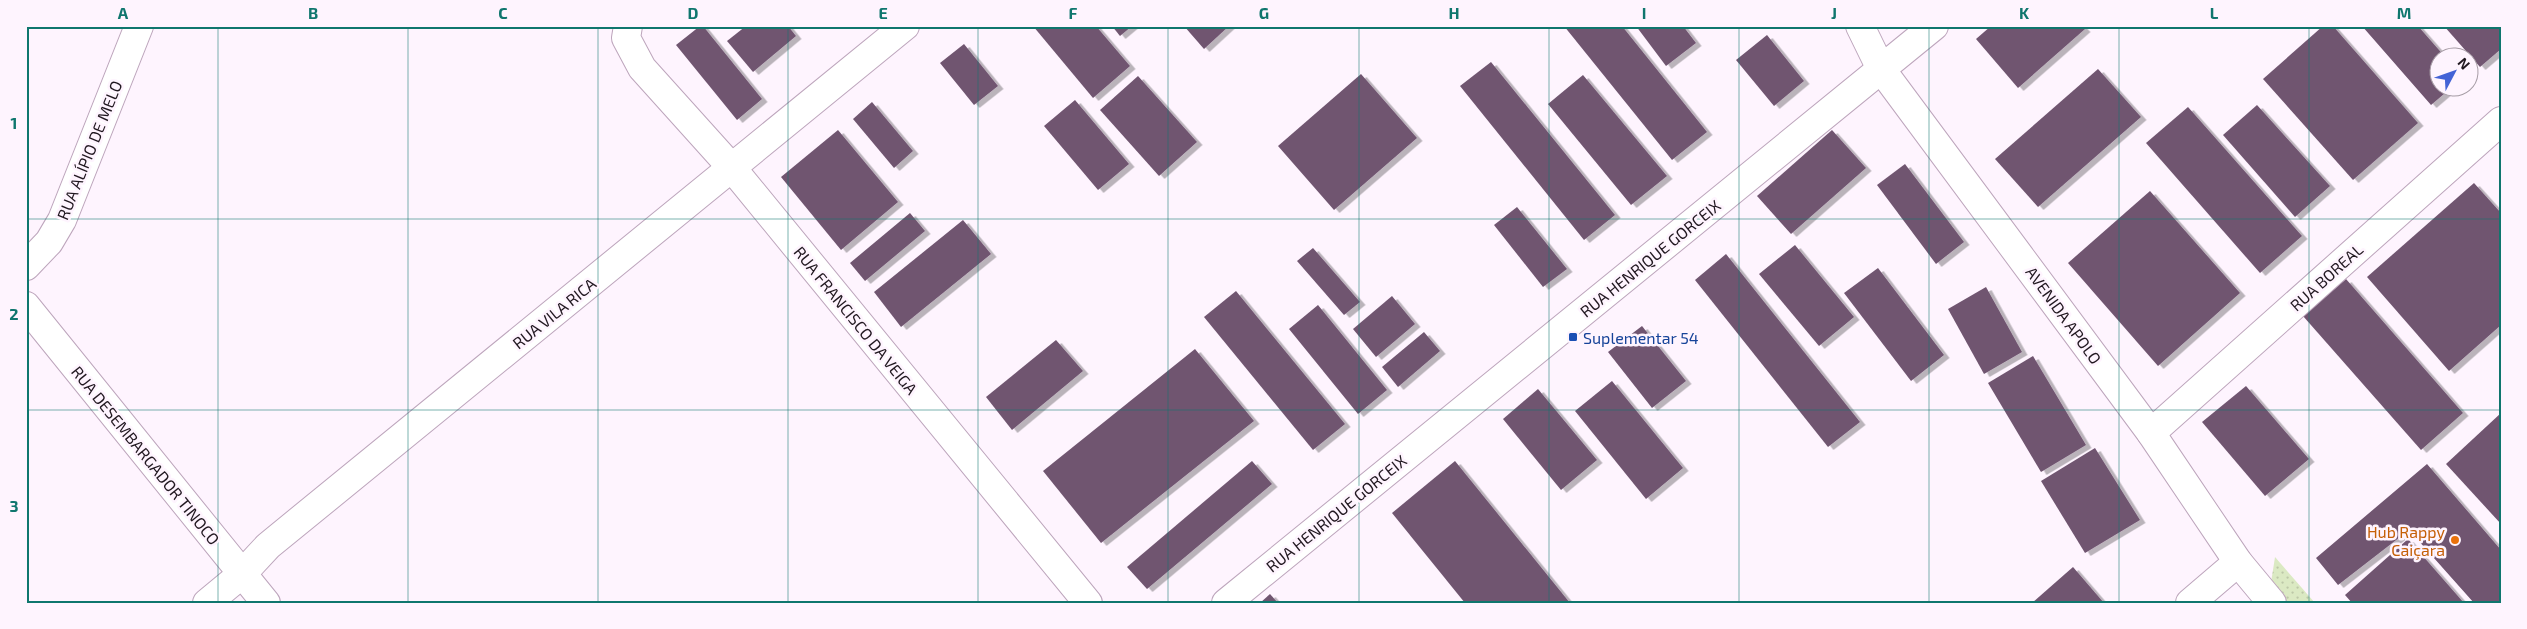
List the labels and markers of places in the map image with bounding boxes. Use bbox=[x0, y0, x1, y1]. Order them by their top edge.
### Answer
place label: Suplementar 54 bbox=[1583, 328, 1699, 347]
marker: Suplementar 54 bbox=[1567, 331, 1579, 343]
place label: Hub Rappy Caiçara bbox=[2367, 522, 2446, 560]
marker: Hub Rappy Caiçara bbox=[2449, 534, 2461, 546]

